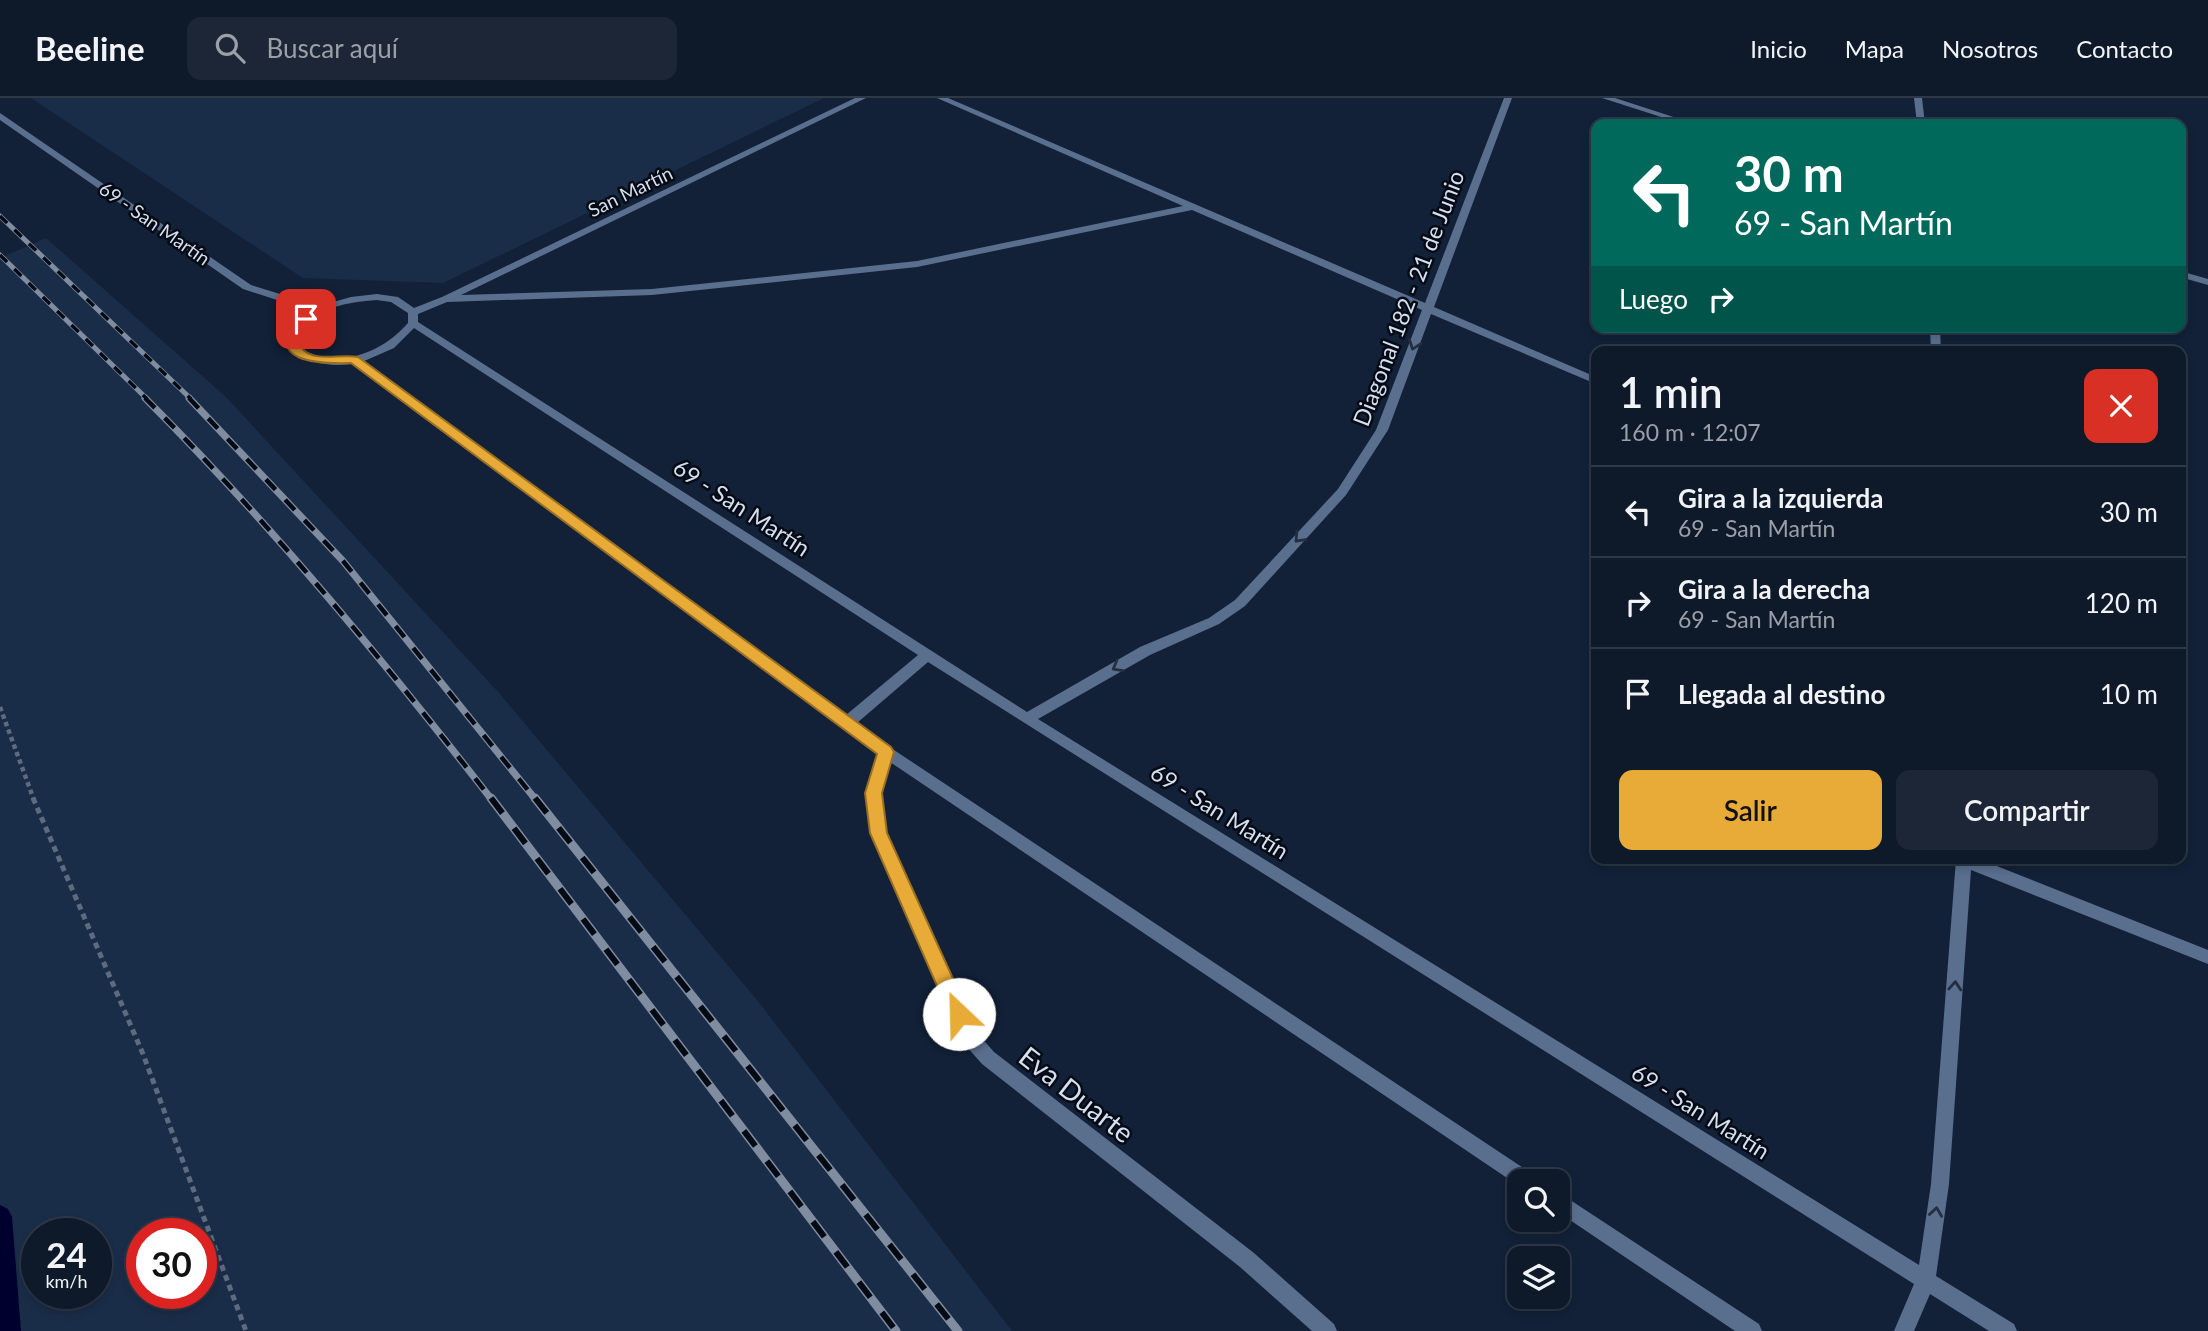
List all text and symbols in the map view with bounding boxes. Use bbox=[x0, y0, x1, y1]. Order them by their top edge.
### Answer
search box bbox=[187, 17, 677, 80]
text: Beeline bbox=[35, 28, 145, 68]
icon: search bbox=[211, 29, 249, 67]
text: Buscar aquí bbox=[267, 32, 398, 64]
text: Inicio bbox=[1750, 34, 1807, 63]
text: Mapa bbox=[1845, 34, 1904, 63]
text: Nosotros bbox=[1942, 34, 2038, 63]
text: Contacto bbox=[2076, 34, 2173, 63]
text: 30 m bbox=[1734, 144, 1844, 202]
icon: left bbox=[1619, 147, 1710, 238]
street label: San Martín bbox=[584, 161, 676, 221]
street label: Diagonal 182 - 21 de Junio bbox=[1346, 166, 1470, 430]
street label: 69 - San Martín bbox=[95, 176, 215, 270]
text: 69 - San Martín bbox=[1734, 203, 1953, 242]
icon: right bbox=[1702, 280, 1740, 318]
text: Luego bbox=[1619, 283, 1688, 315]
pin bbox=[276, 289, 336, 349]
icon: arrive bbox=[287, 300, 325, 338]
one-way arrow bbox=[1408, 338, 1422, 350]
text: 1 min bbox=[1619, 367, 1723, 417]
button: close bbox=[2084, 369, 2158, 443]
text: 160 m · 12:07 bbox=[1619, 418, 1761, 446]
street label: 69 - San Martín bbox=[668, 452, 816, 562]
text: Gira a la izquierda bbox=[1678, 482, 1884, 514]
icon: left bbox=[1619, 493, 1657, 531]
text: 30 m bbox=[2100, 496, 2158, 528]
text: 69 - San Martín bbox=[1678, 514, 1835, 542]
one-way arrow bbox=[1295, 530, 1308, 543]
text: Gira a la derecha bbox=[1678, 573, 1870, 605]
icon: right bbox=[1619, 584, 1657, 622]
text: 120 m bbox=[2085, 587, 2158, 619]
text: 69 - San Martín bbox=[1678, 605, 1835, 633]
one-way arrow bbox=[1111, 659, 1124, 672]
icon: arrive bbox=[1619, 675, 1657, 713]
text: Llegada al destino bbox=[1678, 678, 1885, 710]
text: 10 m bbox=[2100, 678, 2158, 710]
street label: 69 - San Martín bbox=[1146, 757, 1294, 865]
button: Salir bbox=[1619, 770, 1882, 850]
button: Compartir bbox=[1896, 770, 2158, 850]
position arrow bbox=[922, 977, 996, 1051]
one-way arrow bbox=[1947, 980, 1962, 991]
street label: Eva Duarte bbox=[1013, 1039, 1141, 1149]
street label: 69 - San Martín bbox=[1627, 1057, 1775, 1165]
map controls bbox=[1507, 1169, 1570, 1309]
button: search bbox=[1507, 1169, 1570, 1232]
one-way arrow bbox=[1928, 1206, 1943, 1218]
speed limit sign: 30 bbox=[126, 1218, 217, 1309]
text: 24 bbox=[46, 1233, 87, 1275]
button: layers bbox=[1507, 1246, 1570, 1309]
text: km/h bbox=[45, 1270, 88, 1292]

